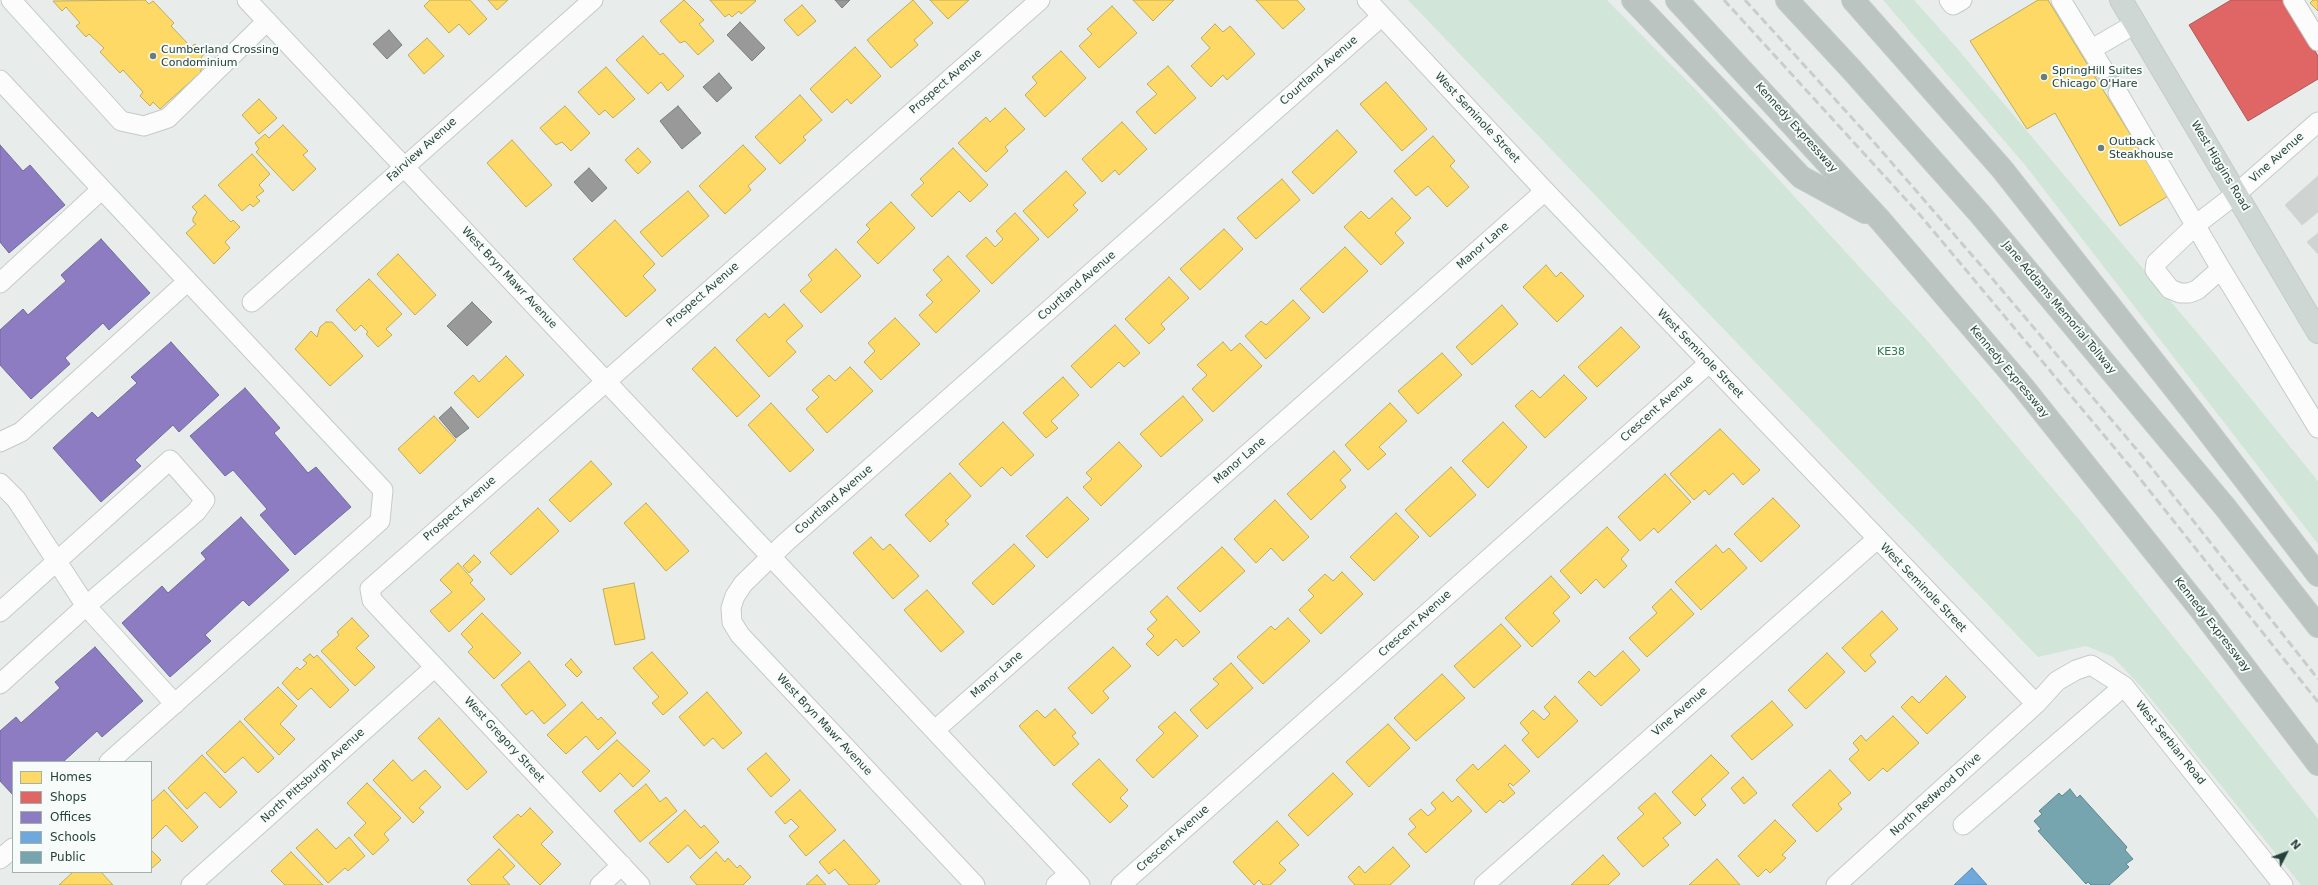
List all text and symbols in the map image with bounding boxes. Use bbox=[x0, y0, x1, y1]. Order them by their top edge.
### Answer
street label: Courtland Avenue bbox=[1278, 34, 1360, 108]
place label: Cumberland Crossing Condominium bbox=[161, 43, 279, 69]
street label: Prospect Avenue bbox=[907, 47, 985, 117]
marker: Cumberland Crossing Condominium bbox=[148, 51, 158, 61]
place label: SpringHill Suites Chicago O'Hare bbox=[2052, 64, 2142, 90]
street label: West Seminole Street bbox=[1432, 70, 1522, 166]
marker: SpringHill Suites Chicago O'Hare bbox=[2039, 72, 2049, 82]
street label: Kennedy Expressway bbox=[1752, 80, 1840, 176]
street label: Fairview Avenue bbox=[384, 115, 460, 185]
street label: West Higgins Road bbox=[2188, 119, 2252, 213]
street label: Vine Avenue bbox=[2247, 130, 2307, 186]
place label: Outback Steakhouse bbox=[2109, 135, 2173, 161]
marker: Outback Steakhouse bbox=[2096, 143, 2106, 153]
street label: Manor Lane bbox=[1454, 220, 1512, 272]
street label: West Bryn Mawr Avenue bbox=[459, 225, 559, 331]
street label: Jane Addams Memorial Tollway bbox=[1999, 239, 2119, 377]
street label: Courtland Avenue bbox=[1036, 249, 1118, 323]
street label: Prospect Avenue bbox=[664, 260, 742, 330]
street label: West Seminole Street bbox=[1654, 307, 1746, 401]
street label: Kennedy Expressway bbox=[1967, 323, 2051, 421]
park label: KE38 bbox=[1877, 345, 1905, 359]
street label: Crescent Avenue bbox=[1618, 373, 1696, 445]
street label: Manor Lane bbox=[1211, 435, 1269, 487]
street label: Courtland Avenue bbox=[793, 463, 875, 537]
street label: Prospect Avenue bbox=[421, 474, 499, 544]
street label: West Seminole Street bbox=[1877, 541, 1969, 635]
street label: Kennedy Expressway bbox=[2171, 575, 2253, 675]
street label: Crescent Avenue bbox=[1376, 588, 1454, 660]
street label: Manor Lane bbox=[968, 649, 1026, 701]
street label: West Bryn Mawr Avenue bbox=[774, 672, 874, 778]
street label: Vine Avenue bbox=[1650, 685, 1710, 739]
street label: West Gregory Street bbox=[461, 695, 547, 785]
street label: West Serbian Road bbox=[2132, 699, 2208, 787]
street label: North Pittsburgh Avenue bbox=[259, 726, 367, 826]
street label: North Redwood Drive bbox=[1888, 751, 1984, 839]
legend bbox=[12, 761, 152, 873]
text: Homes bbox=[50, 770, 92, 784]
text: Shops bbox=[50, 790, 86, 804]
street label: Crescent Avenue bbox=[1134, 803, 1212, 875]
text: Offices bbox=[50, 810, 91, 824]
text: Schools bbox=[50, 830, 96, 844]
north arrow bbox=[2266, 833, 2306, 873]
text: N bbox=[2287, 837, 2303, 852]
text: Public bbox=[50, 850, 86, 864]

